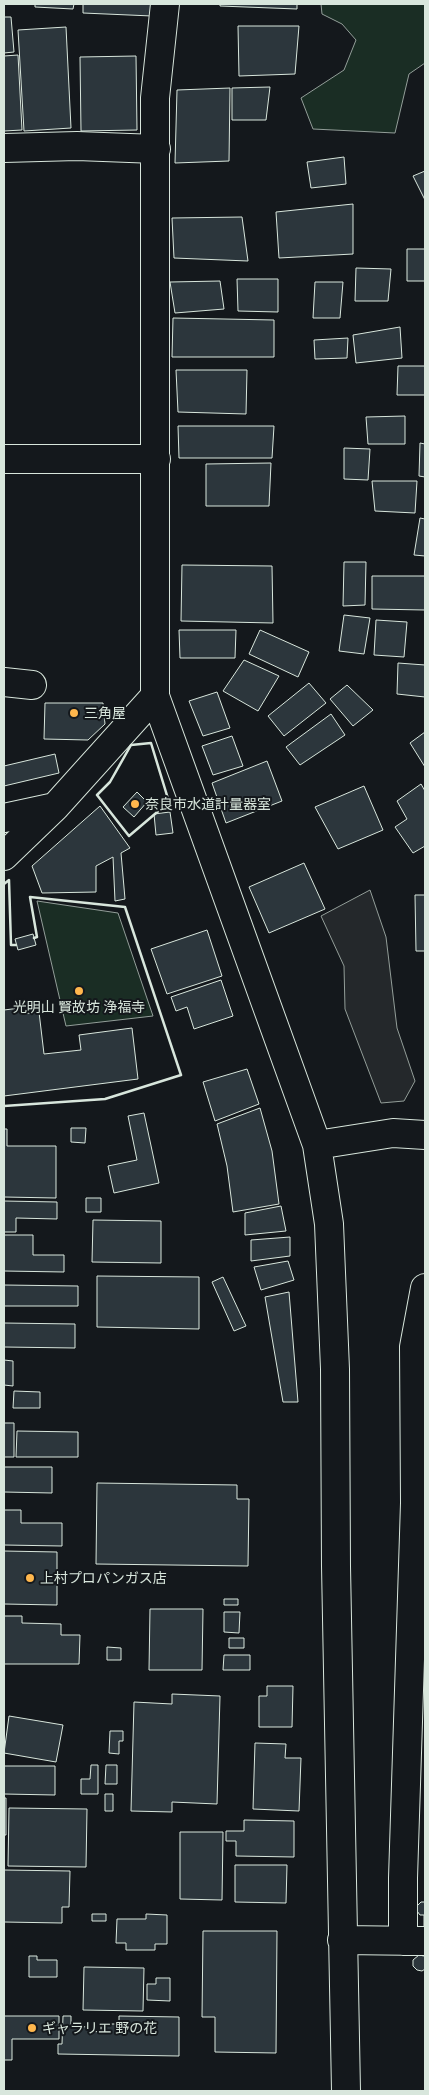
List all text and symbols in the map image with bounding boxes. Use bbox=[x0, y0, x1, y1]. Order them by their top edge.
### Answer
place label: 三角屋 bbox=[84, 705, 126, 722]
marker: 三角屋 bbox=[68, 707, 80, 719]
place label: 奈良市水道計量器室 bbox=[145, 796, 271, 813]
marker: 奈良市水道計量器室 bbox=[129, 798, 141, 810]
marker: 光明山 賢故坊 浄福寺 bbox=[73, 985, 85, 997]
place label: 光明山 賢故坊 浄福寺 bbox=[13, 999, 145, 1016]
place label: 上村プロパンガス店 bbox=[40, 1570, 167, 1587]
marker: 上村プロパンガス店 bbox=[24, 1572, 36, 1584]
place label: ギャラリエ 野の花 bbox=[42, 2020, 157, 2037]
marker: ギャラリエ 野の花 bbox=[26, 2022, 38, 2034]

